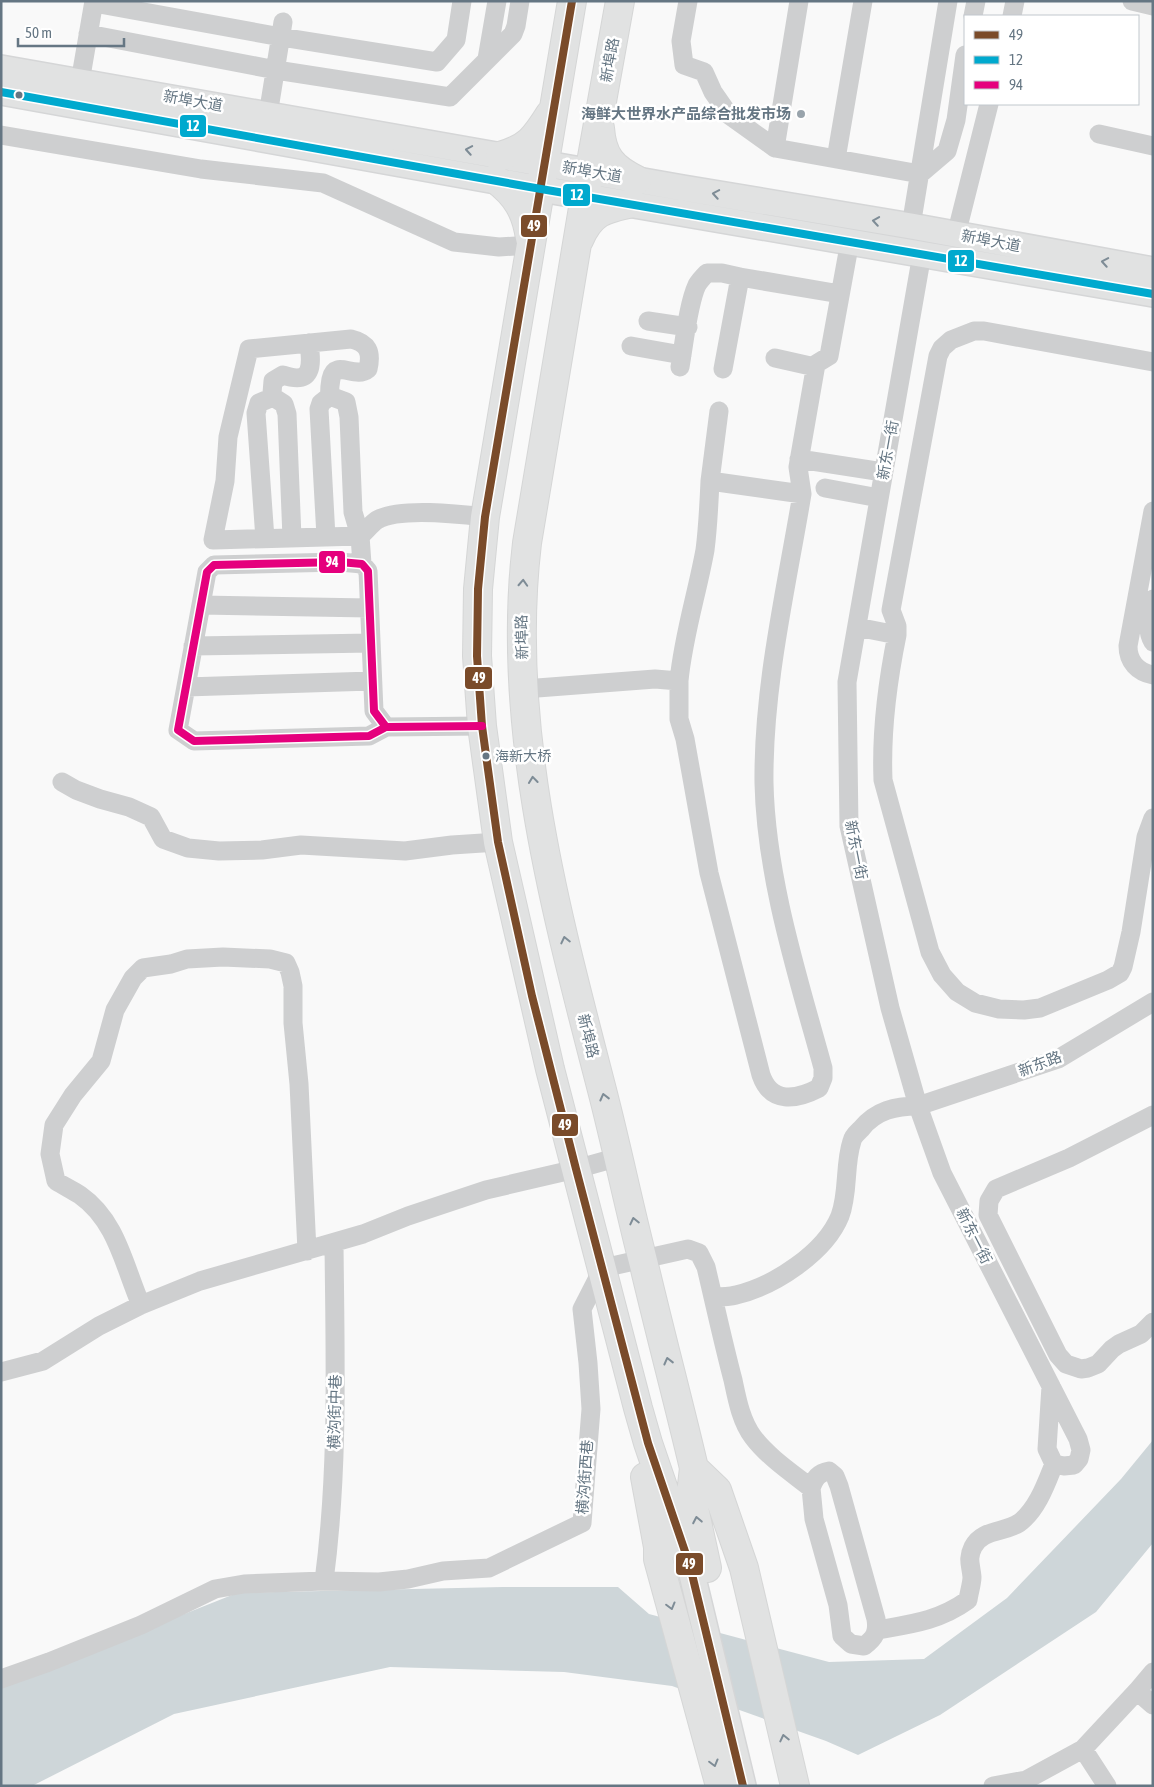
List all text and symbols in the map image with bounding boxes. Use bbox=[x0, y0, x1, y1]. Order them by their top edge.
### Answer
scale bar bbox=[18, 15, 124, 47]
legend bbox=[964, 15, 1139, 105]
text: 50 m bbox=[25, 24, 52, 41]
text: 49 bbox=[1009, 26, 1023, 43]
street label: 新埠路 bbox=[597, 36, 622, 84]
text: 12 bbox=[1009, 51, 1023, 68]
text: 94 bbox=[1009, 76, 1023, 93]
street label: 新埠大道 bbox=[162, 87, 224, 114]
unlabelled marker bbox=[14, 90, 24, 100]
place label: 海鲜大世界水产品综合批发市场 bbox=[581, 105, 791, 122]
marker: 海鲜大世界水产品综合批发市场 bbox=[795, 108, 807, 120]
line badge: 12 bbox=[179, 114, 207, 138]
text: 12 bbox=[186, 118, 200, 134]
one-way arrow bbox=[465, 146, 474, 156]
street label: 新埠大道 bbox=[561, 158, 623, 185]
line badge: 12 bbox=[562, 183, 591, 207]
text: 12 bbox=[570, 187, 584, 203]
one-way arrow bbox=[711, 189, 720, 199]
line badge: 49 bbox=[520, 214, 548, 238]
one-way arrow bbox=[872, 216, 880, 226]
text: 49 bbox=[526, 218, 541, 234]
street label: 新埠大道 bbox=[960, 226, 1022, 255]
line badge: 12 bbox=[947, 249, 975, 273]
text: 12 bbox=[954, 253, 968, 269]
one-way arrow bbox=[1100, 257, 1109, 267]
street label: 新东一街 bbox=[874, 419, 901, 481]
line badge: 94 bbox=[318, 550, 346, 574]
text: 94 bbox=[325, 554, 339, 570]
one-way arrow bbox=[517, 579, 528, 587]
street label: 新埠路 bbox=[513, 614, 530, 660]
line badge: 49 bbox=[464, 666, 493, 690]
text: 49 bbox=[471, 670, 486, 686]
place label: 海新大桥 bbox=[495, 748, 551, 764]
marker: 海新大桥 bbox=[481, 751, 491, 761]
one-way arrow bbox=[528, 776, 539, 784]
street label: 新东一街 bbox=[842, 819, 871, 881]
one-way arrow bbox=[560, 935, 571, 944]
street label: 新埠路 bbox=[575, 1012, 602, 1060]
street label: 新东路 bbox=[1016, 1048, 1064, 1080]
one-way arrow bbox=[599, 1093, 610, 1102]
line badge: 49 bbox=[551, 1113, 579, 1137]
text: 49 bbox=[557, 1117, 572, 1133]
street label: 新东一街 bbox=[953, 1205, 996, 1266]
one-way arrow bbox=[629, 1216, 640, 1225]
one-way arrow bbox=[663, 1357, 674, 1366]
street label: 横沟街中巷 bbox=[325, 1374, 344, 1450]
street label: 横沟街西巷 bbox=[573, 1439, 596, 1515]
one-way arrow bbox=[692, 1516, 702, 1525]
line badge: 49 bbox=[675, 1552, 704, 1576]
text: 49 bbox=[681, 1556, 696, 1572]
one-way arrow bbox=[665, 1602, 676, 1611]
one-way arrow bbox=[779, 1734, 790, 1743]
one-way arrow bbox=[708, 1759, 718, 1767]

